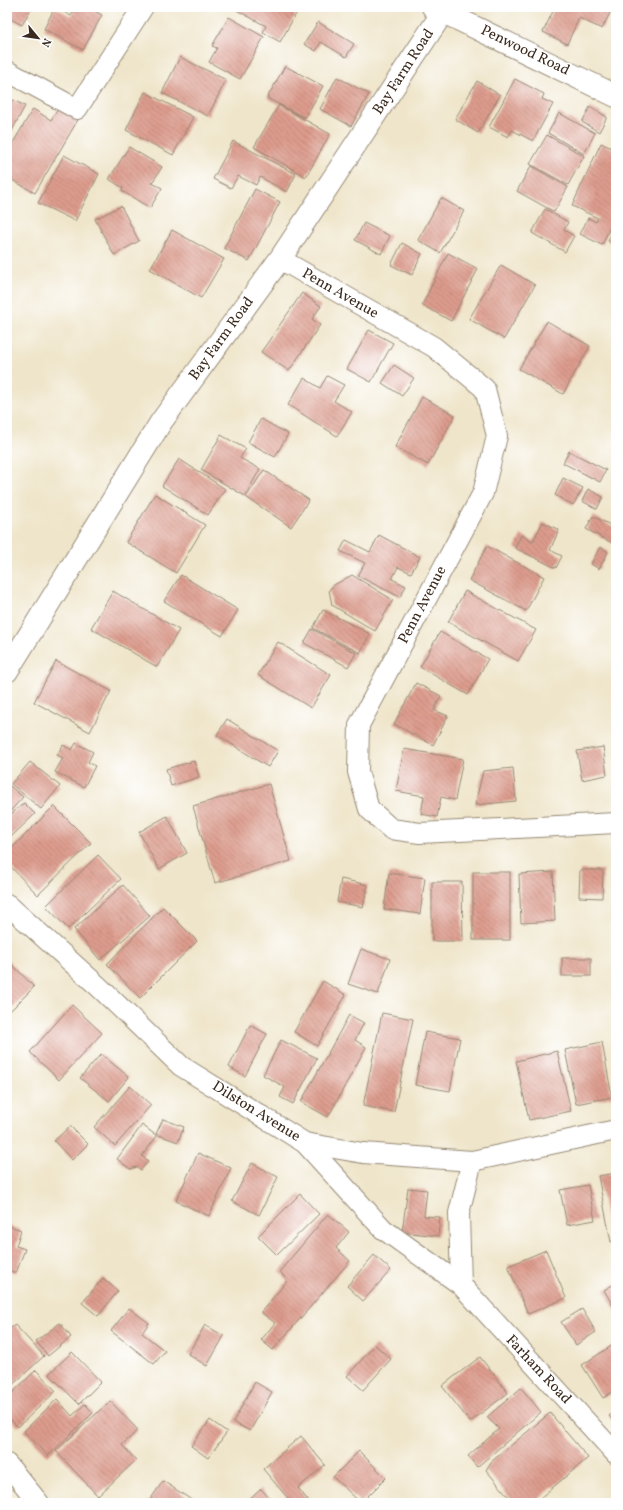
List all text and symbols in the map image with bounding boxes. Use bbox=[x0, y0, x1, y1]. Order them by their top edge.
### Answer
north arrow bbox=[18, 18, 58, 58]
street label: Penwood Road bbox=[477, 20, 573, 82]
street label: Bay Farm Road bbox=[368, 25, 440, 119]
text: N bbox=[37, 35, 54, 49]
street label: Penn Avenue bbox=[298, 264, 382, 324]
street label: Bay Farm Road bbox=[185, 293, 259, 385]
street label: Penn Avenue bbox=[394, 562, 452, 648]
street label: Dilston Avenue bbox=[208, 1076, 304, 1148]
street label: Farham Road bbox=[500, 1331, 576, 1409]

